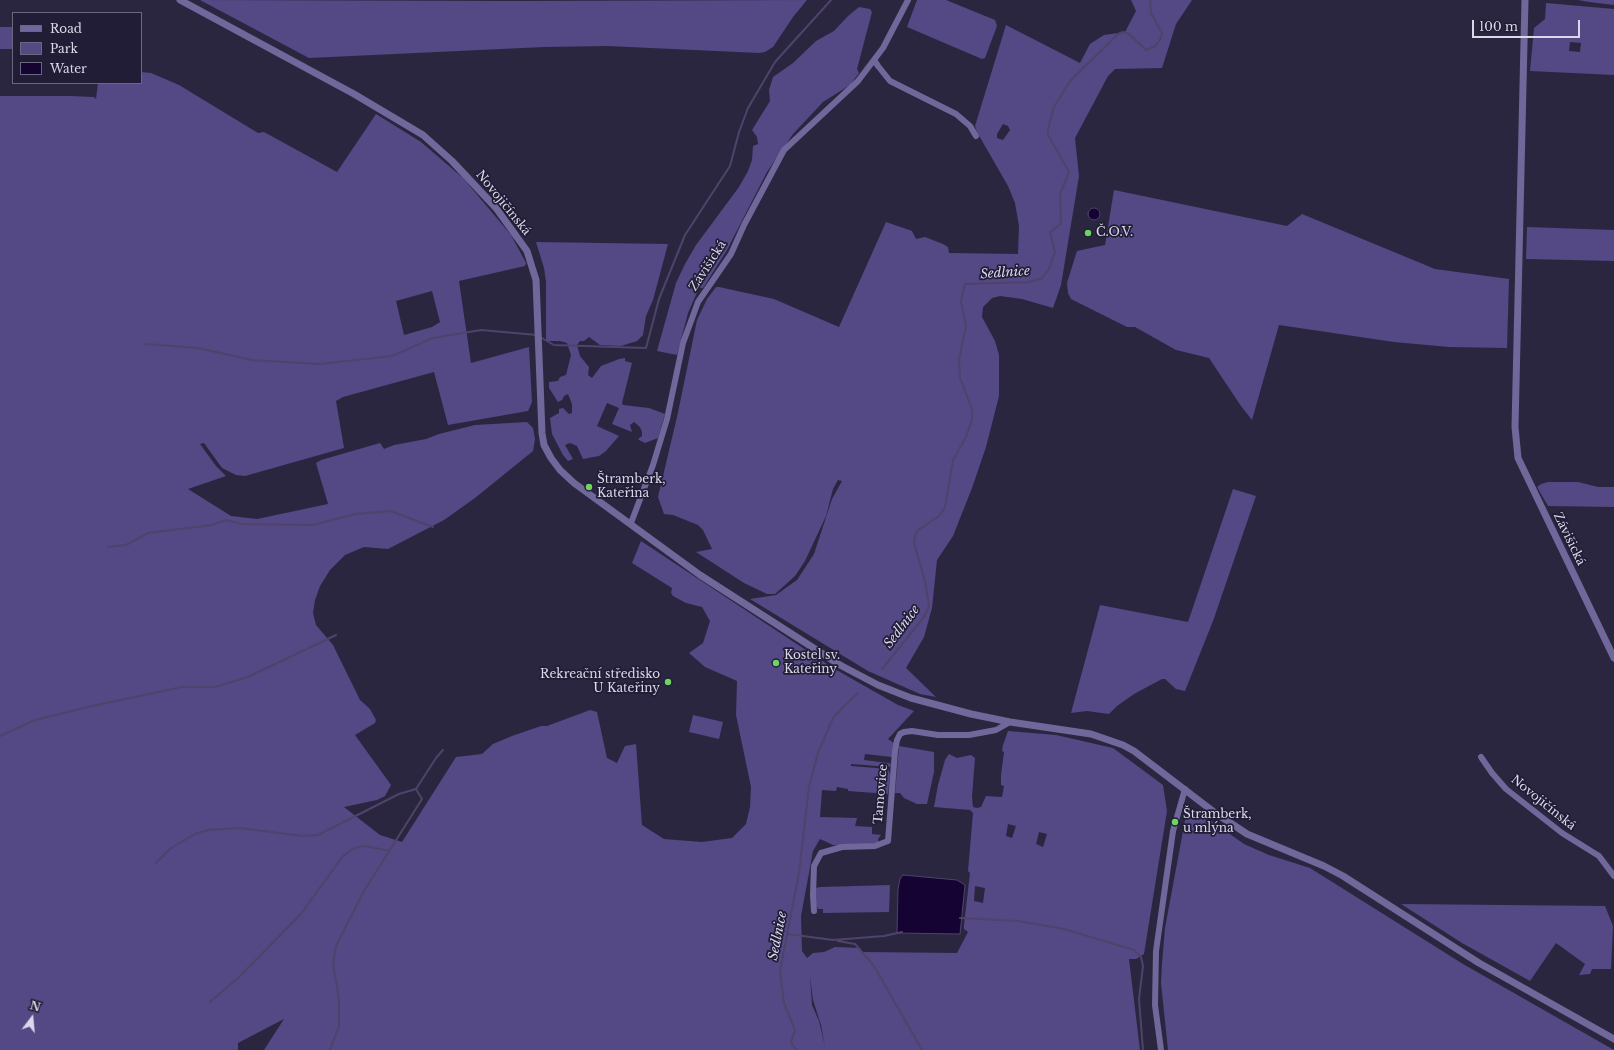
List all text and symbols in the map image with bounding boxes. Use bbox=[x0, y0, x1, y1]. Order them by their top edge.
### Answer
legend bbox=[12, 12, 142, 84]
scale bar bbox=[1474, 12, 1582, 38]
text: 100 m bbox=[1479, 19, 1518, 34]
text: Road bbox=[50, 21, 82, 36]
text: Park bbox=[50, 41, 78, 56]
text: Water bbox=[50, 61, 87, 76]
street label: Novojičínská bbox=[473, 168, 533, 238]
place label: Č.O.V. bbox=[1096, 226, 1133, 240]
marker: Č.O.V. bbox=[1083, 228, 1093, 238]
street label: Závišická bbox=[686, 238, 730, 294]
water label: Sedlnice bbox=[980, 263, 1030, 283]
place label: Štramberk, Kateřina bbox=[597, 473, 666, 501]
marker: Štramberk, Kateřina bbox=[584, 482, 594, 492]
street label: Závišická bbox=[1550, 510, 1588, 568]
water label: Sedlnice bbox=[881, 602, 923, 652]
place label: Kostel sv. Kateřiny bbox=[784, 649, 840, 677]
marker: Kostel sv. Kateřiny bbox=[771, 658, 781, 668]
place label: Rekreační středisko U Kateřiny bbox=[540, 668, 660, 696]
marker: Rekreační středisko U Kateřiny bbox=[663, 677, 673, 687]
street label: Tamovice bbox=[871, 763, 891, 825]
street label: Novojičínská bbox=[1508, 773, 1578, 833]
place label: Štramberk, u mlýna bbox=[1183, 808, 1252, 836]
marker: Štramberk, u mlýna bbox=[1170, 817, 1180, 827]
water label: Sedlnice bbox=[766, 910, 790, 962]
north arrow bbox=[12, 998, 52, 1038]
text: N bbox=[28, 998, 42, 1015]

